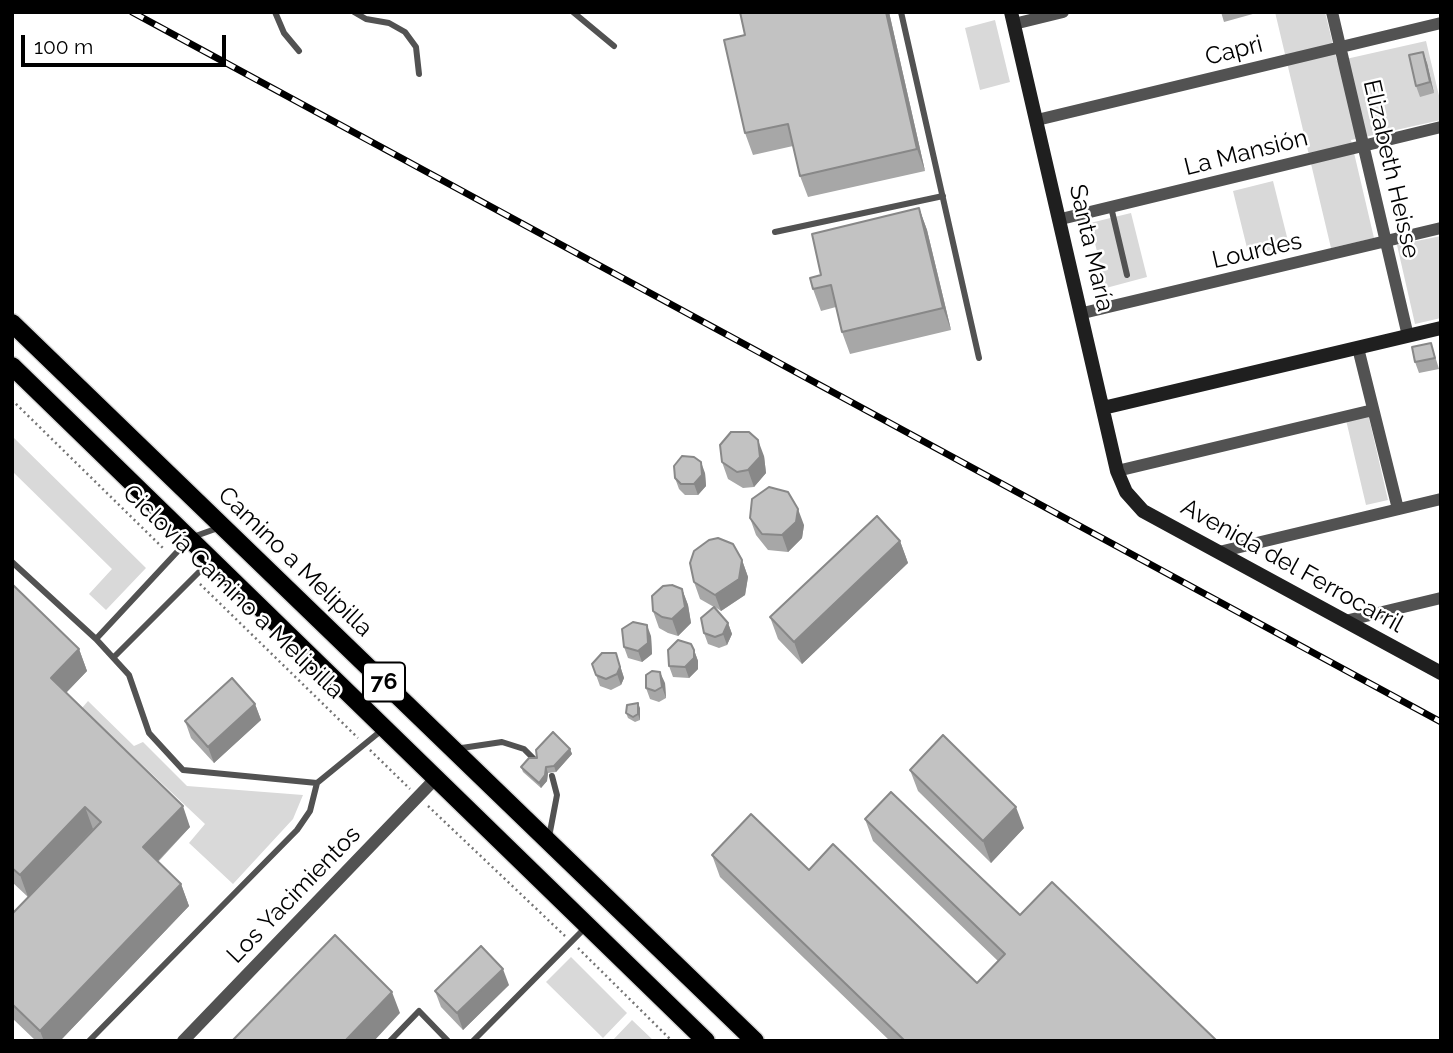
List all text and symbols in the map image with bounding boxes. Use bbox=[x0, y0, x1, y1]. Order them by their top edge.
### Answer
scale bar bbox=[24, 21, 229, 65]
street label: Capri bbox=[1202, 30, 1266, 72]
text: 100 m bbox=[34, 34, 93, 59]
street label: Elizabeth Heisse bbox=[1356, 77, 1426, 261]
street label: La Mansión bbox=[1181, 124, 1311, 182]
street label: Santa María bbox=[1062, 182, 1120, 314]
street label: Lourdes bbox=[1209, 227, 1305, 275]
street label: Ciclovía Camino a Melipilla bbox=[117, 479, 349, 705]
street label: Camino a Melipilla bbox=[212, 481, 378, 643]
street label: Avenida del Ferrocarril bbox=[1176, 493, 1408, 639]
road number: 76 bbox=[363, 662, 405, 702]
street label: Los Yacimientos bbox=[221, 820, 367, 970]

